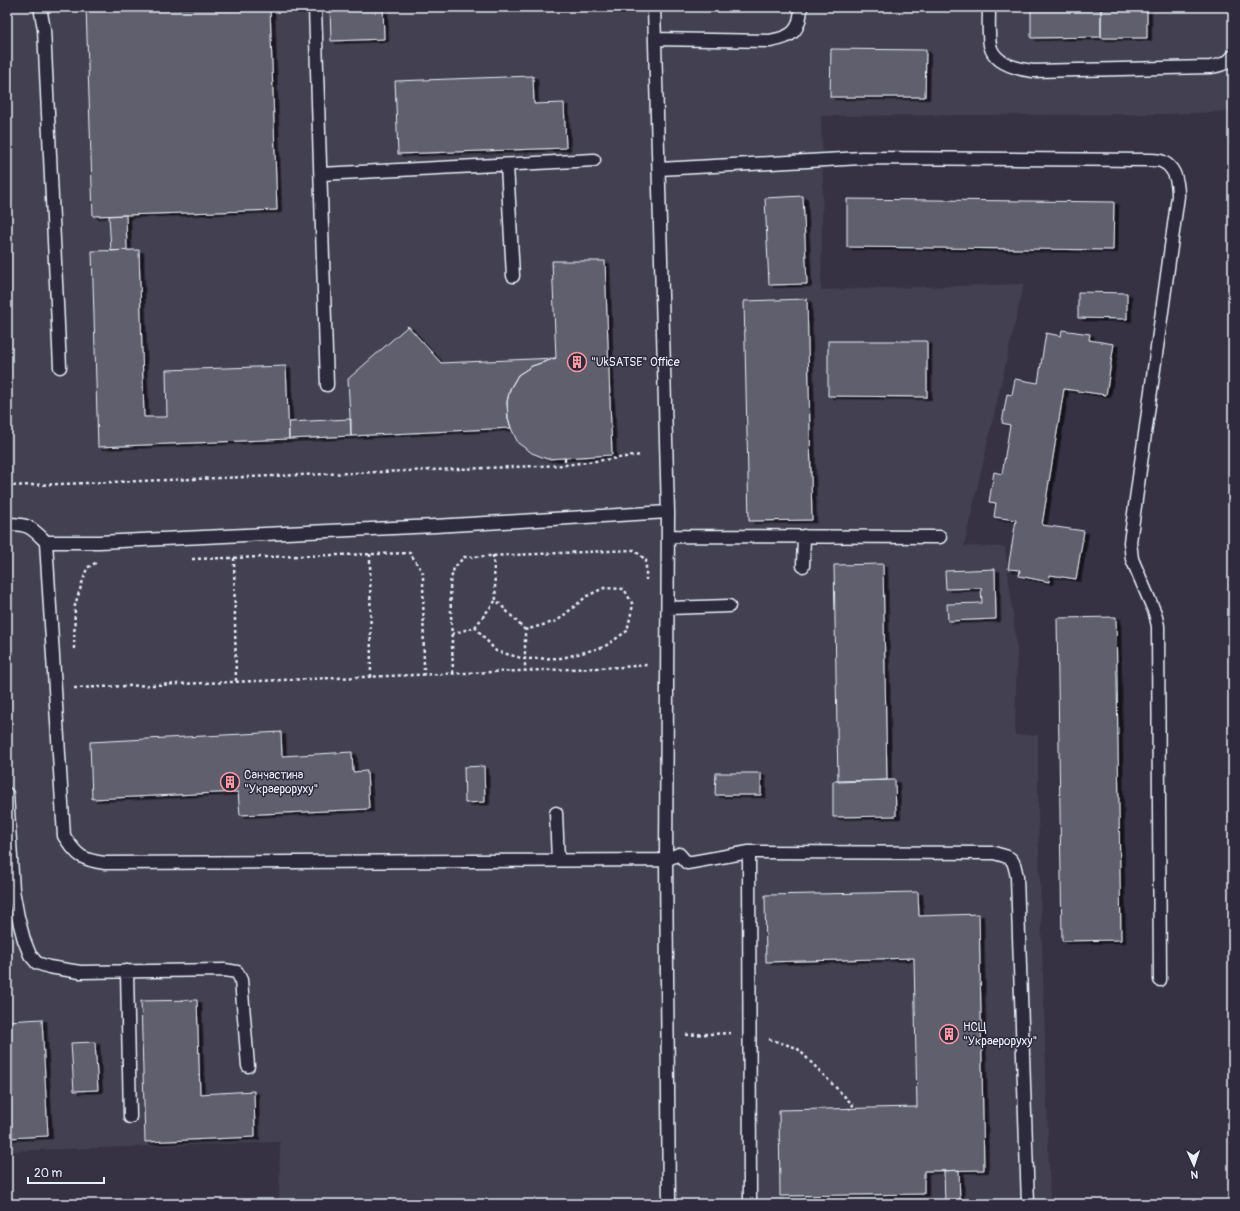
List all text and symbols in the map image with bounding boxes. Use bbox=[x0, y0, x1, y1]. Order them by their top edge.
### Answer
building icon: "UkSATSE" Office bbox=[566, 351, 588, 373]
place label: "UkSATSE" Office bbox=[591, 355, 680, 370]
place label: Санчастина "Украероруху" bbox=[244, 768, 318, 797]
building icon: Санчастина "Украероруху" bbox=[219, 771, 241, 793]
place label: НСЦ "Украероруху" bbox=[963, 1020, 1037, 1049]
building icon: НСЦ "Украероруху" bbox=[938, 1023, 960, 1045]
north arrow bbox=[1174, 1145, 1214, 1185]
scale bar bbox=[28, 1159, 104, 1185]
text: 20 m bbox=[34, 1166, 63, 1181]
text: N bbox=[1190, 1168, 1199, 1181]

